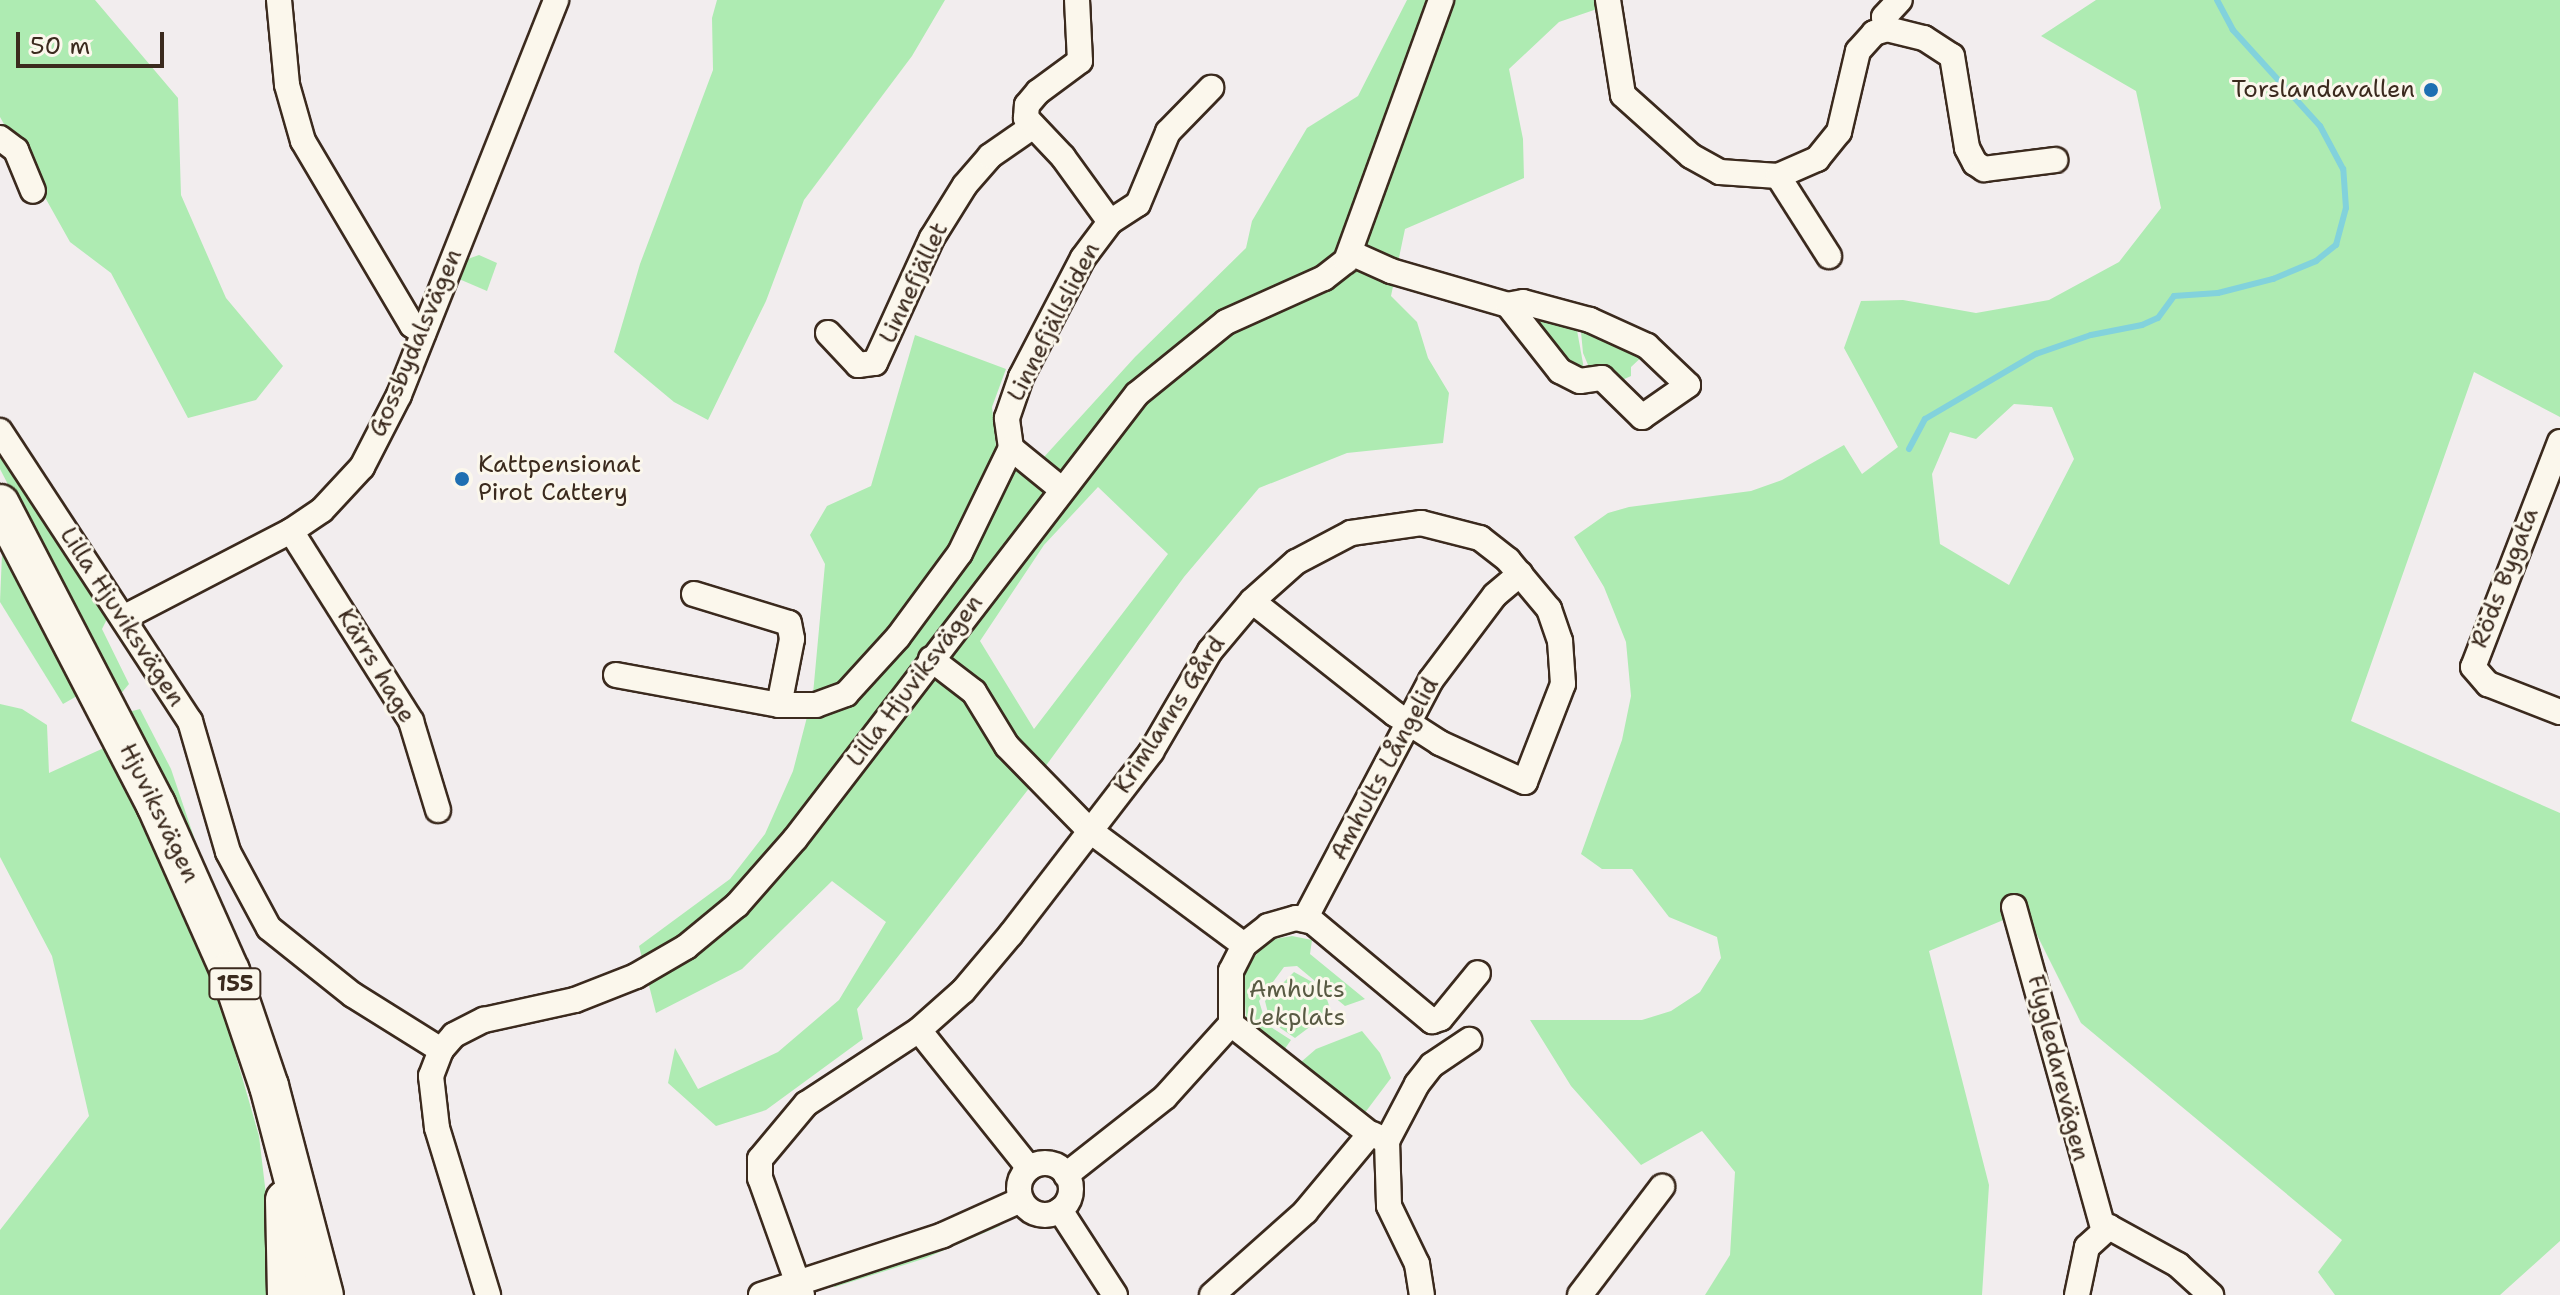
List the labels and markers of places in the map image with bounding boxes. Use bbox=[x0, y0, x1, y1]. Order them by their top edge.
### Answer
place label: Torslandavallen bbox=[2231, 76, 2415, 104]
marker: Torslandavallen bbox=[2422, 81, 2440, 99]
place label: Kattpensionat Pirot Cattery bbox=[478, 451, 641, 507]
marker: Kattpensionat Pirot Cattery bbox=[453, 470, 471, 488]

